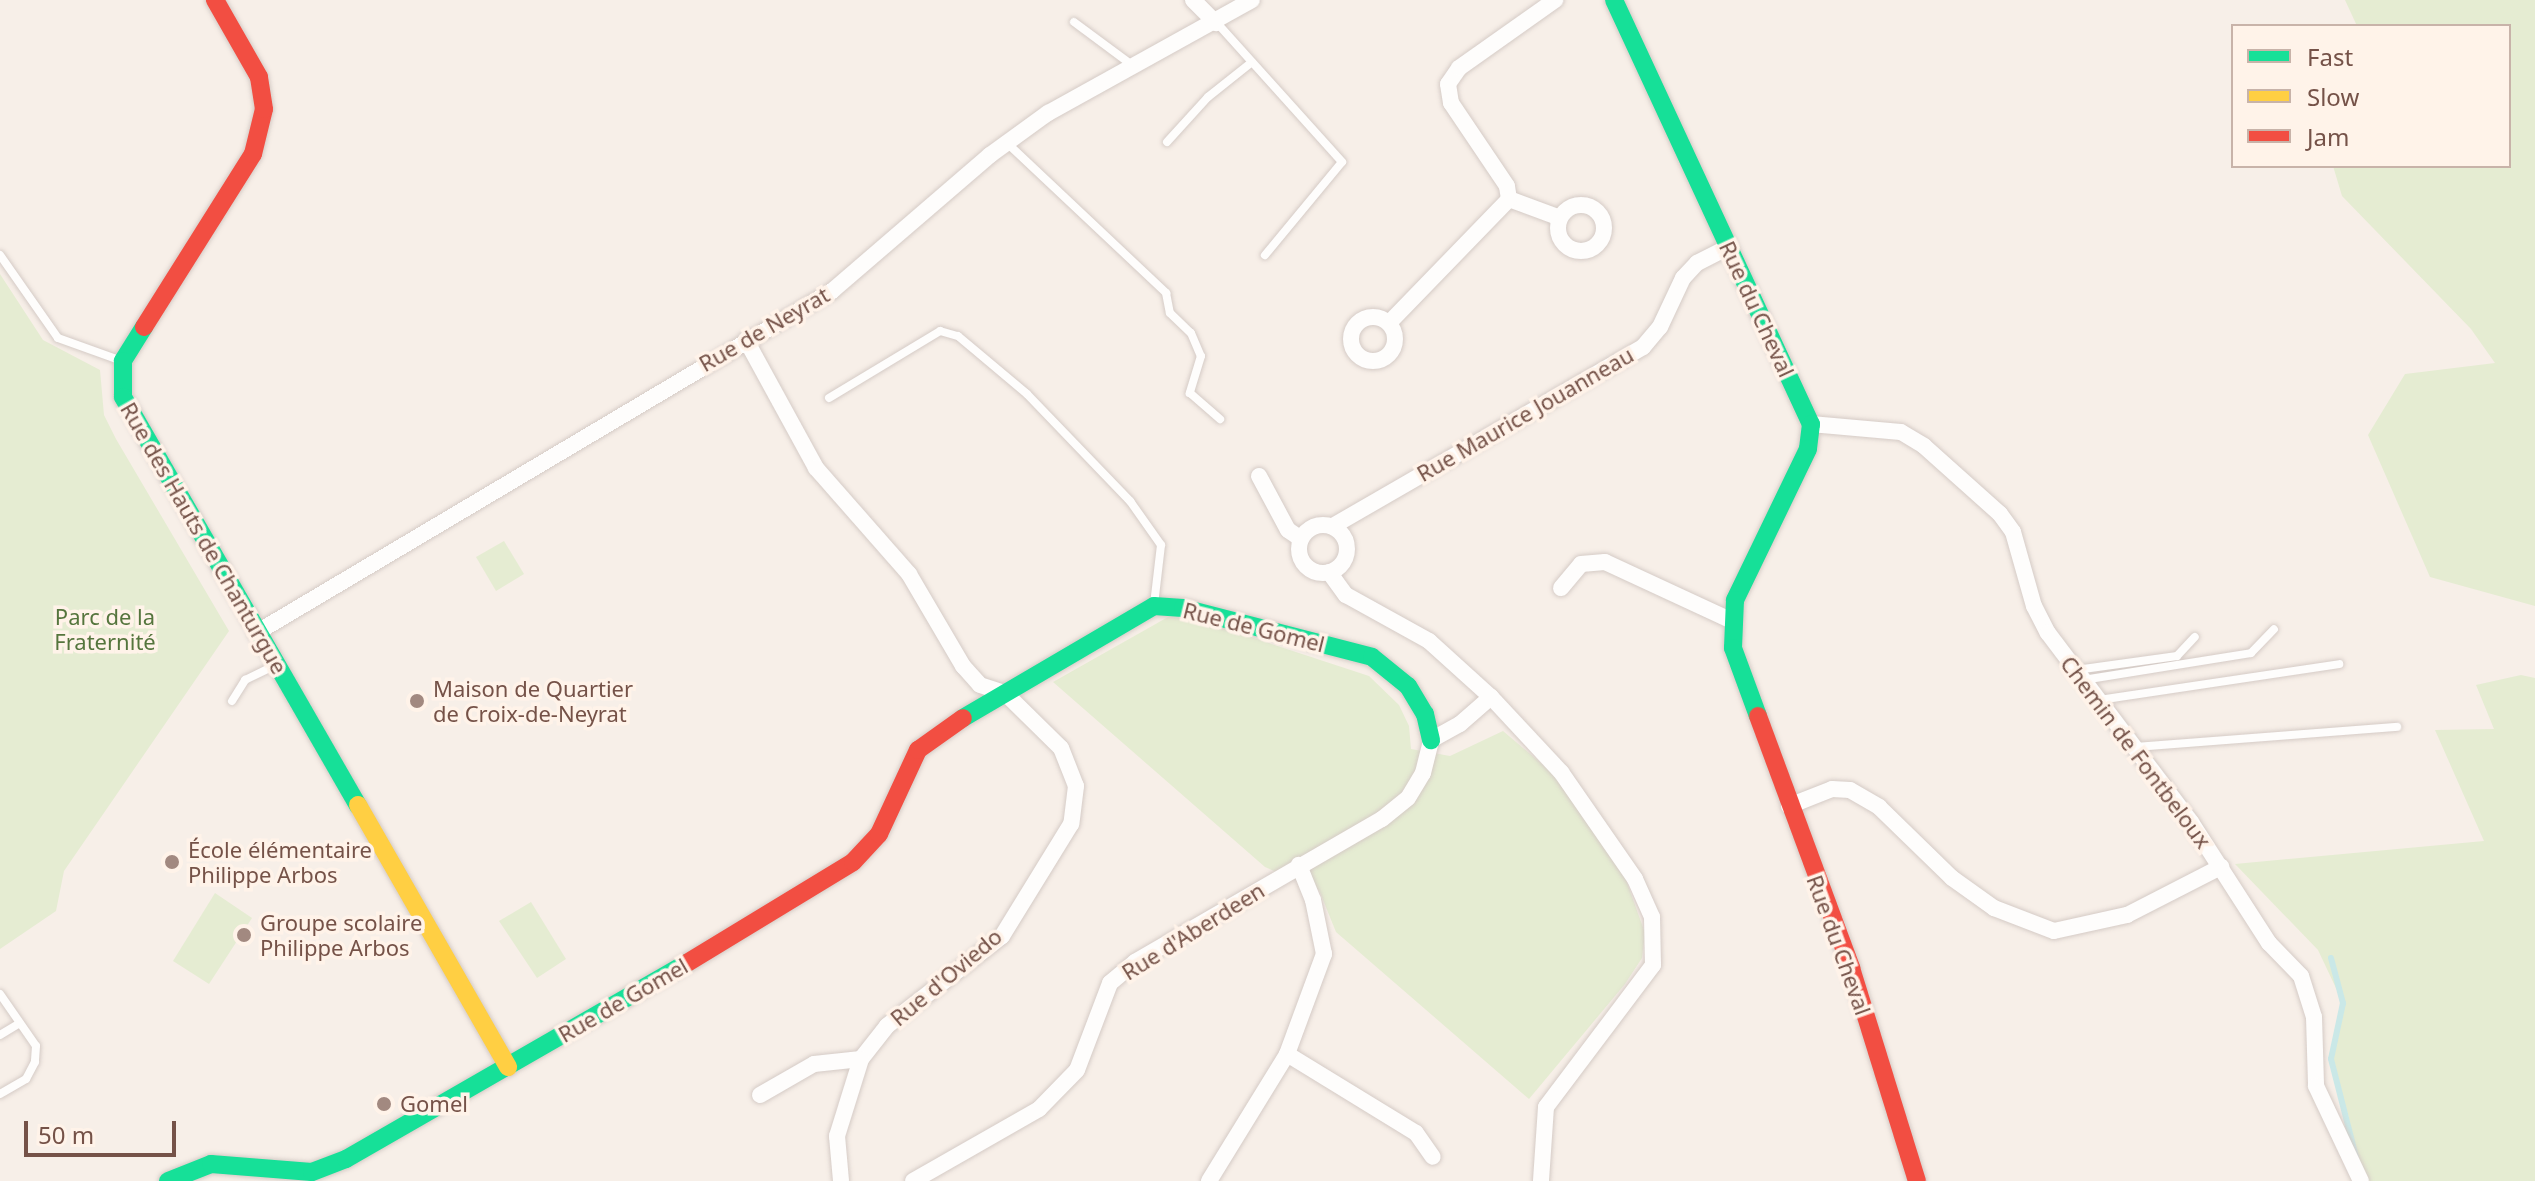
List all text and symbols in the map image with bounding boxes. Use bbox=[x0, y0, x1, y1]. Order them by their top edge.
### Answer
legend bbox=[2231, 24, 2511, 168]
text: Fast bbox=[2307, 40, 2353, 73]
text: Slow bbox=[2307, 80, 2359, 113]
text: Jam bbox=[2307, 120, 2349, 153]
street label: Rue du Cheval bbox=[1714, 237, 1800, 381]
street label: Rue de Neyrat bbox=[694, 281, 834, 377]
street label: Rue Maurice Jouanneau bbox=[1412, 341, 1638, 487]
street label: Rue des Hauts de Chanturgue bbox=[115, 398, 293, 678]
street label: Rue de Gomel bbox=[1180, 597, 1328, 657]
park label: Parc de la Fraternité bbox=[54, 603, 156, 654]
street label: Chemin de Fontbeloux bbox=[2055, 651, 2217, 853]
place label: Maison de Quartier de Croix-de-Neyrat bbox=[433, 675, 633, 726]
marker: Maison de Quartier de Croix-de-Neyrat bbox=[408, 692, 426, 710]
place label: École élémentaire Philippe Arbos bbox=[188, 836, 372, 888]
marker: École élémentaire Philippe Arbos bbox=[163, 853, 181, 871]
street label: Rue du Cheval bbox=[1801, 871, 1877, 1019]
street label: Rue d'Aberdeen bbox=[1117, 877, 1269, 985]
place label: Groupe scolaire Philippe Arbos bbox=[260, 909, 422, 960]
street label: Rue d'Oviedo bbox=[885, 923, 1007, 1031]
marker: Groupe scolaire Philippe Arbos bbox=[235, 926, 253, 944]
street label: Rue de Gomel bbox=[554, 952, 692, 1048]
place label: Gomel bbox=[400, 1091, 468, 1117]
marker: Gomel bbox=[375, 1095, 393, 1113]
scale bar bbox=[28, 1105, 180, 1155]
text: 50 m bbox=[38, 1118, 94, 1151]

